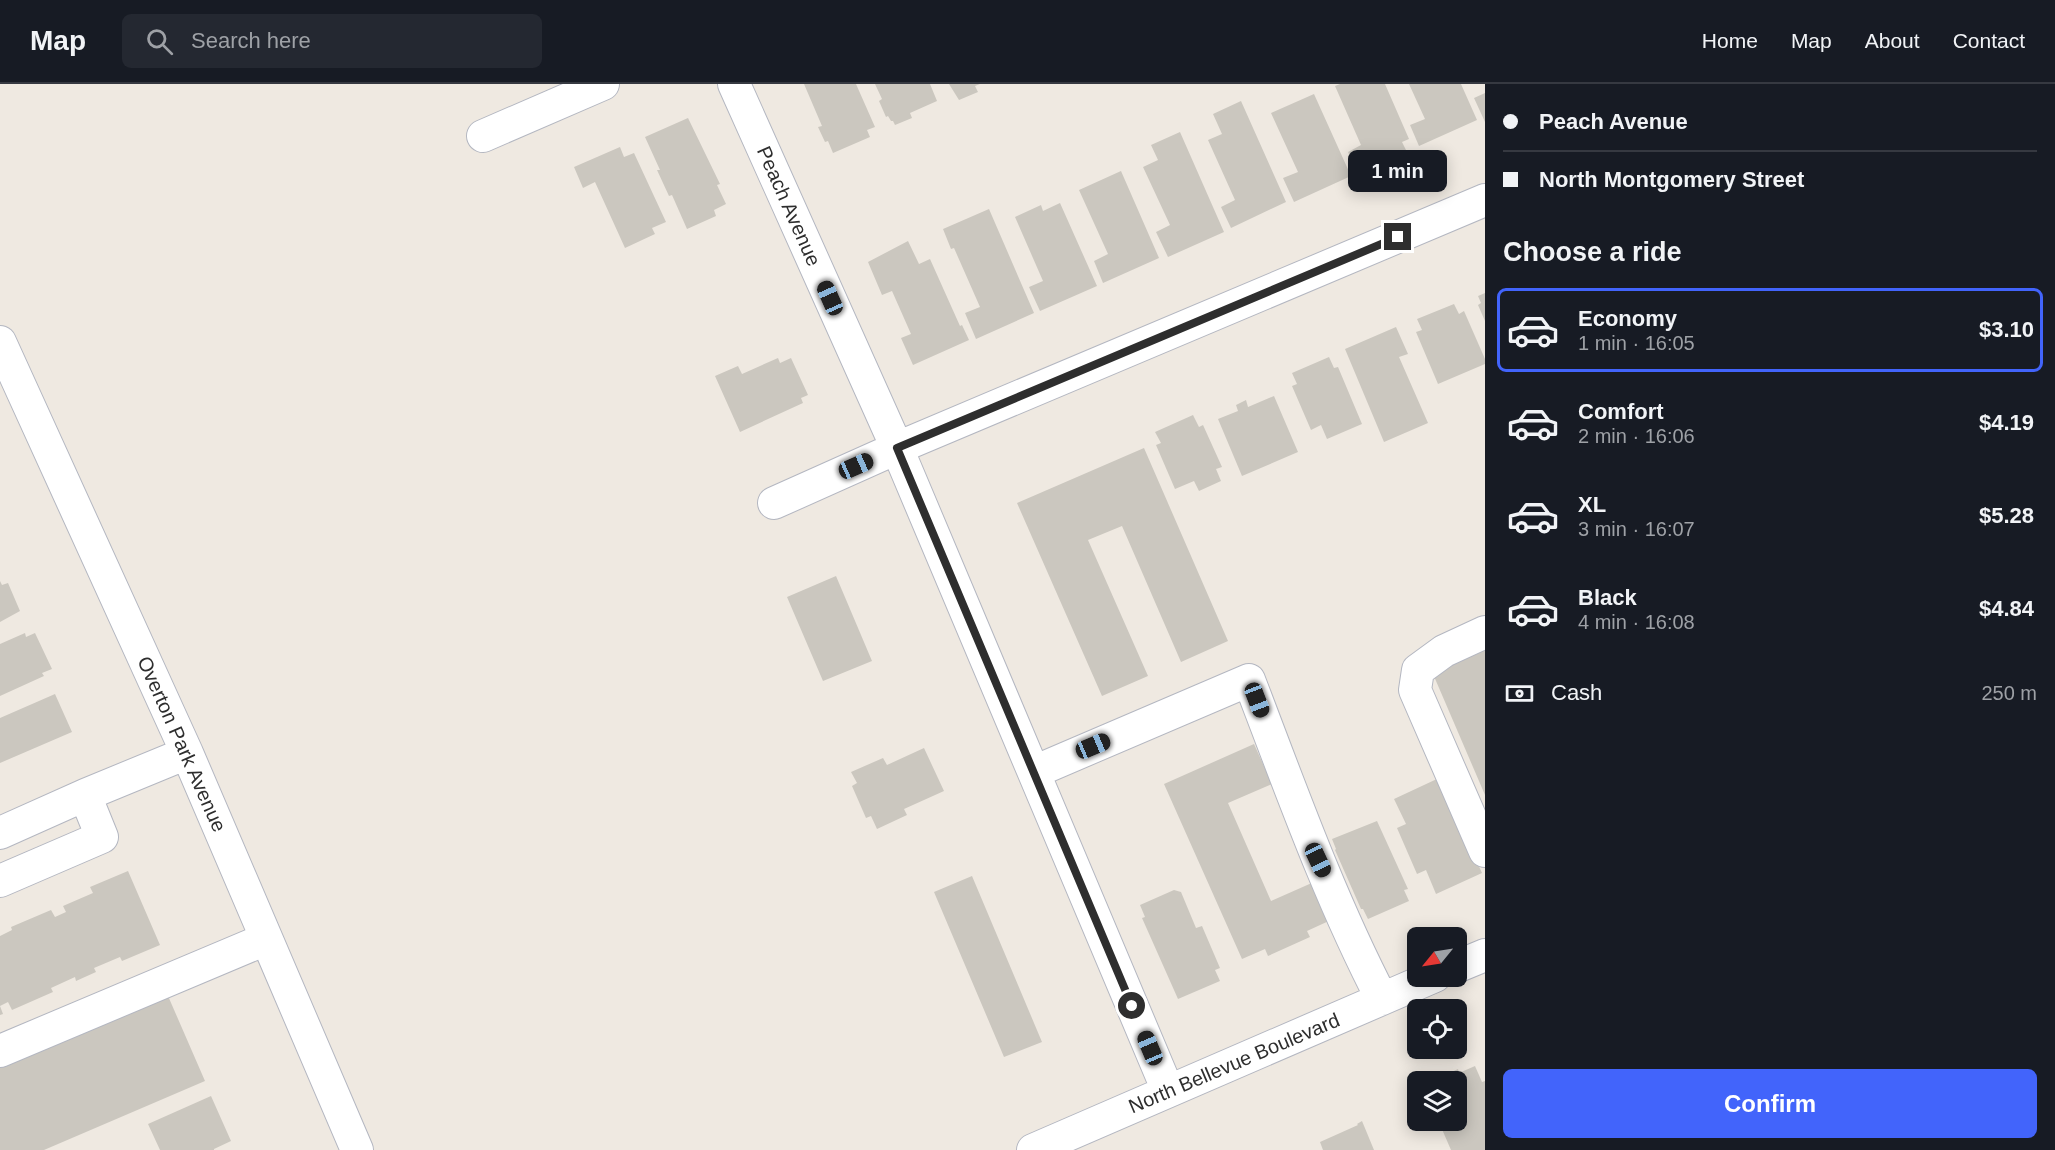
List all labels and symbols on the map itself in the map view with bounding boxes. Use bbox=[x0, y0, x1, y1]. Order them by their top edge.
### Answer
street label: Peach Avenue bbox=[753, 143, 825, 269]
callout: 1 min bbox=[1348, 150, 1448, 192]
route end bbox=[1384, 223, 1411, 250]
car bbox=[814, 278, 846, 318]
car bbox=[836, 450, 876, 482]
street label: Overton Park Avenue bbox=[133, 653, 231, 835]
car bbox=[1242, 680, 1272, 720]
car bbox=[1073, 731, 1113, 761]
car bbox=[1302, 840, 1334, 880]
north arrow bbox=[1407, 927, 1467, 987]
route start bbox=[1118, 992, 1145, 1019]
street label: North Bellevue Boulevard bbox=[1125, 1009, 1343, 1117]
car bbox=[1135, 1028, 1165, 1068]

